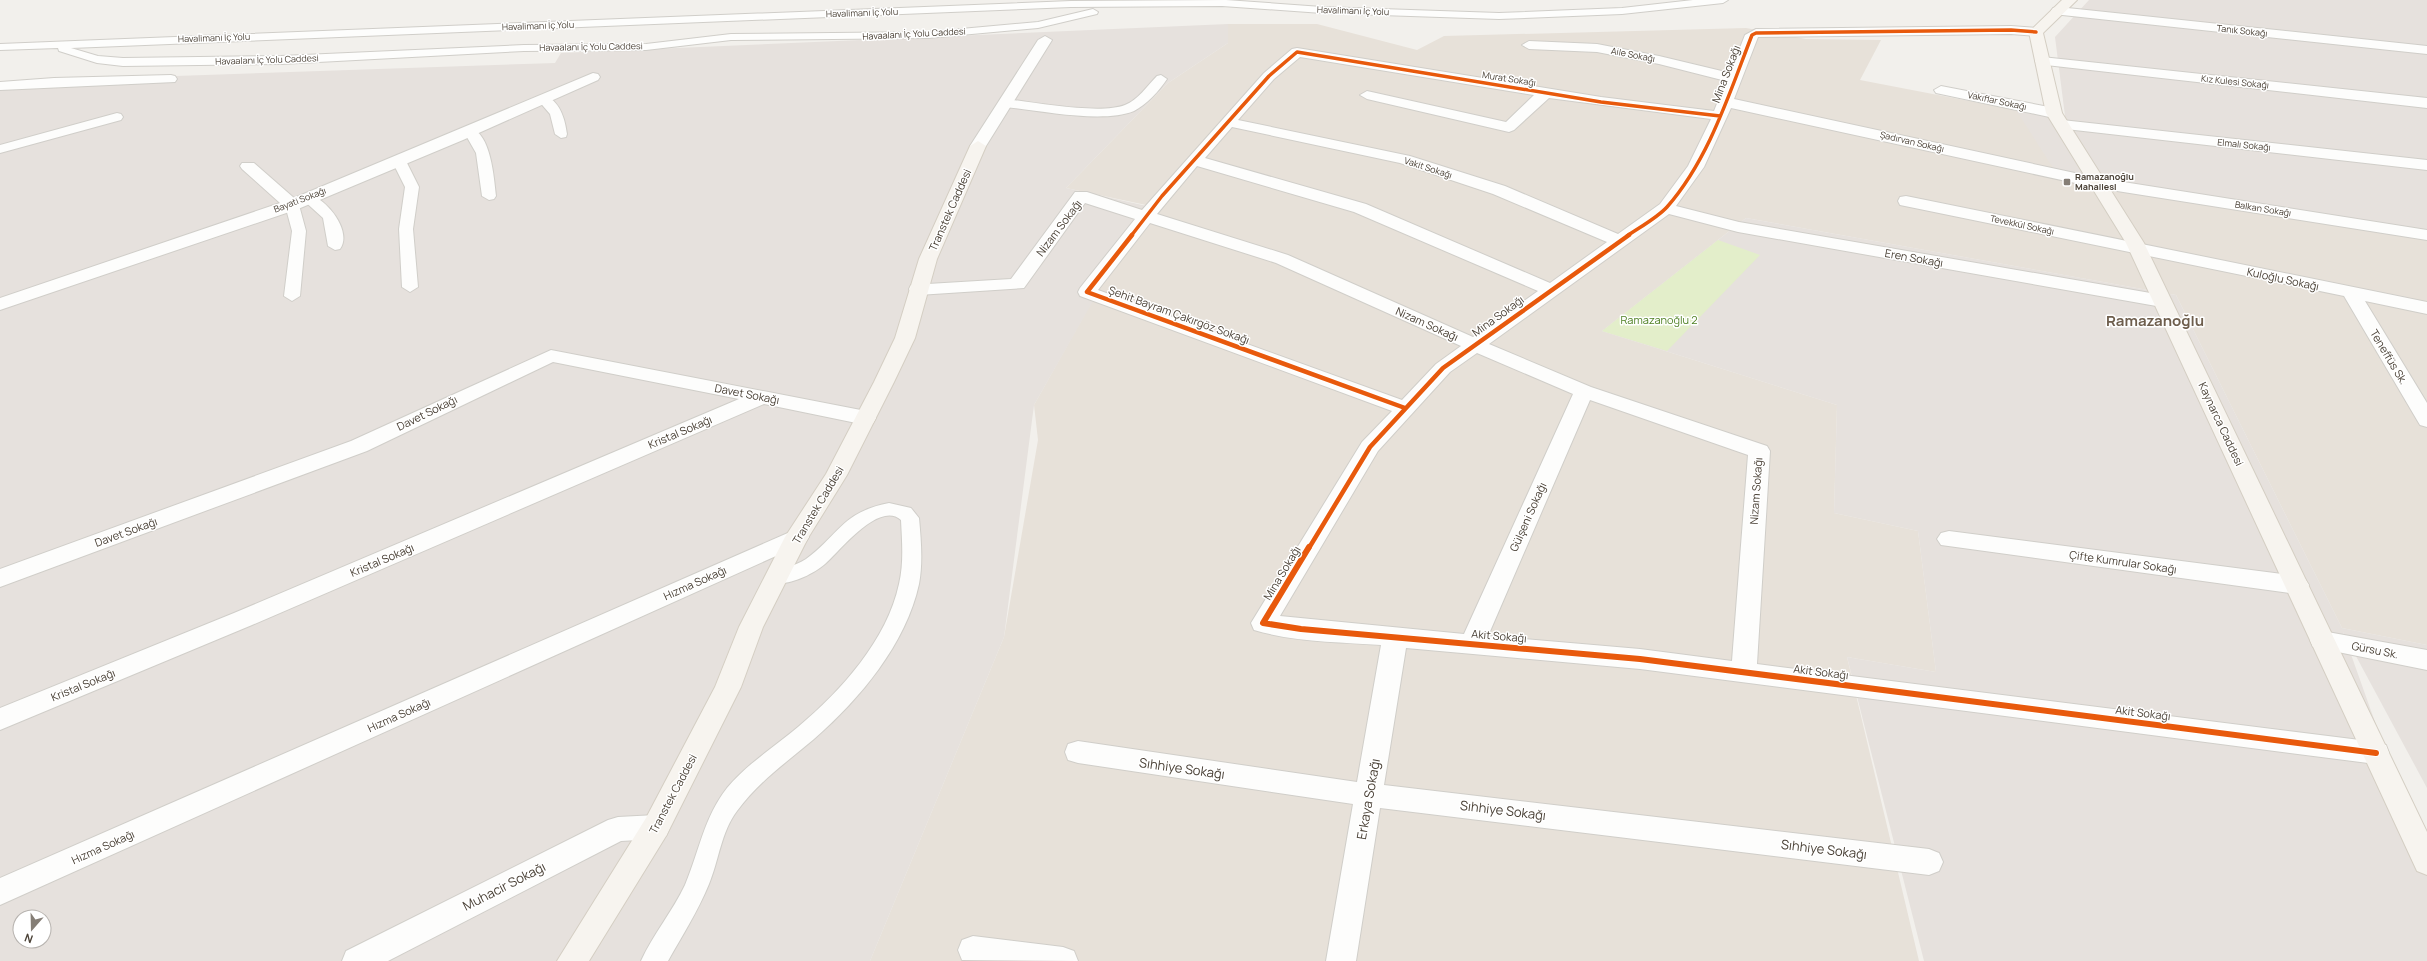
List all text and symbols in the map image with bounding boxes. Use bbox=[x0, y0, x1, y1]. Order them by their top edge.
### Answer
street label: Havalimanı İç Yolu bbox=[1317, 3, 1389, 18]
street label: Havalimanı İç Yolu bbox=[826, 5, 898, 20]
street label: Havalimanı İç Yolu bbox=[502, 18, 574, 33]
street label: Tanık Sokağı bbox=[2216, 21, 2268, 40]
street label: Havaalanı İç Yolu Caddesi bbox=[862, 24, 966, 43]
street label: Havalimanı İç Yolu bbox=[178, 30, 250, 45]
street label: Havaalanı İç Yolu Caddesi bbox=[539, 39, 643, 54]
street label: Mina Sokağı bbox=[1708, 43, 1743, 105]
street label: Aile Sokağı bbox=[1610, 44, 1656, 65]
street label: Havaalanı İç Yolu Caddesi bbox=[215, 51, 319, 68]
street label: Murat Sokağı bbox=[1481, 68, 1537, 89]
street label: Kız Kulesi Sokağı bbox=[2200, 71, 2270, 92]
street label: Vakıflar Sokağı bbox=[1966, 88, 2028, 113]
street label: Şadırvan Sokağı bbox=[1879, 128, 1945, 155]
street label: Elmalı Sokağı bbox=[2217, 135, 2271, 154]
street label: Vakit Sokağı bbox=[1402, 154, 1454, 181]
street label: Transtek Caddesi bbox=[925, 166, 974, 253]
place label: Ramazanoğlu Mahallesi bbox=[2075, 170, 2134, 193]
marker: Ramazanoğlu Mahallesi bbox=[2062, 177, 2072, 187]
street label: Bayati Sokağı bbox=[272, 184, 328, 215]
street label: Nizam Sokağı bbox=[1032, 196, 1085, 259]
street label: Balkan Sokağı bbox=[2234, 198, 2292, 219]
street label: Tevekkül Sokağı bbox=[1989, 211, 2055, 238]
street label: Eren Sokağı bbox=[1884, 245, 1944, 270]
street label: Kuloğlu Sokağı bbox=[2246, 264, 2321, 293]
street label: Şehit Bayram Çakırgöz Sokağı bbox=[1107, 282, 1252, 347]
street label: Mina Sokağı bbox=[1469, 292, 1527, 339]
street label: Nizam Sokağı bbox=[1393, 303, 1461, 344]
district label: Ramazanoğlu bbox=[2106, 310, 2204, 331]
park label: Ramazanoğlu 2 bbox=[1620, 312, 1698, 327]
street label: Teneffüs Sk. bbox=[2367, 326, 2412, 387]
street label: Kaynarca Caddesi bbox=[2195, 379, 2247, 468]
street label: Davet Sokağı bbox=[713, 380, 781, 407]
street label: Davet Sokağı bbox=[394, 391, 460, 434]
street label: Kristal Sokağı bbox=[646, 411, 714, 452]
street label: Nizam Sokağı bbox=[1746, 457, 1765, 525]
street label: Transtek Caddesi bbox=[788, 463, 847, 546]
street label: Gülşeni Sokağı bbox=[1506, 480, 1549, 554]
street label: Davet Sokağı bbox=[92, 513, 159, 550]
street label: Kristal Sokağı bbox=[348, 539, 416, 580]
street label: Mina Sokağı bbox=[1260, 543, 1304, 603]
street label: Çifte Kumrular Sokağı bbox=[2068, 547, 2178, 576]
street label: Hızma Sokağı bbox=[661, 562, 729, 603]
street label: Akit Sokağı bbox=[1471, 626, 1527, 645]
street label: Gürsu Sk. bbox=[2350, 638, 2400, 661]
street label: Akit Sokağı bbox=[1793, 661, 1850, 682]
street label: Kristal Sokağı bbox=[48, 665, 117, 704]
street label: Hızma Sokağı bbox=[365, 694, 433, 735]
street label: Akit Sokağı bbox=[2115, 702, 2172, 723]
street label: Transtek Caddesi bbox=[645, 751, 700, 836]
street label: Sıhhiye Sokağı bbox=[1138, 753, 1226, 783]
street label: Erkaya Sokağı bbox=[1352, 757, 1384, 841]
street label: Sıhhiye Sokağı bbox=[1459, 796, 1547, 824]
street label: Hızma Sokağı bbox=[69, 826, 137, 867]
street label: Sıhhiye Sokağı bbox=[1780, 835, 1868, 863]
street label: Muhacir Sokağı bbox=[459, 857, 549, 915]
north arrow bbox=[12, 909, 52, 949]
text: N bbox=[22, 930, 35, 947]

